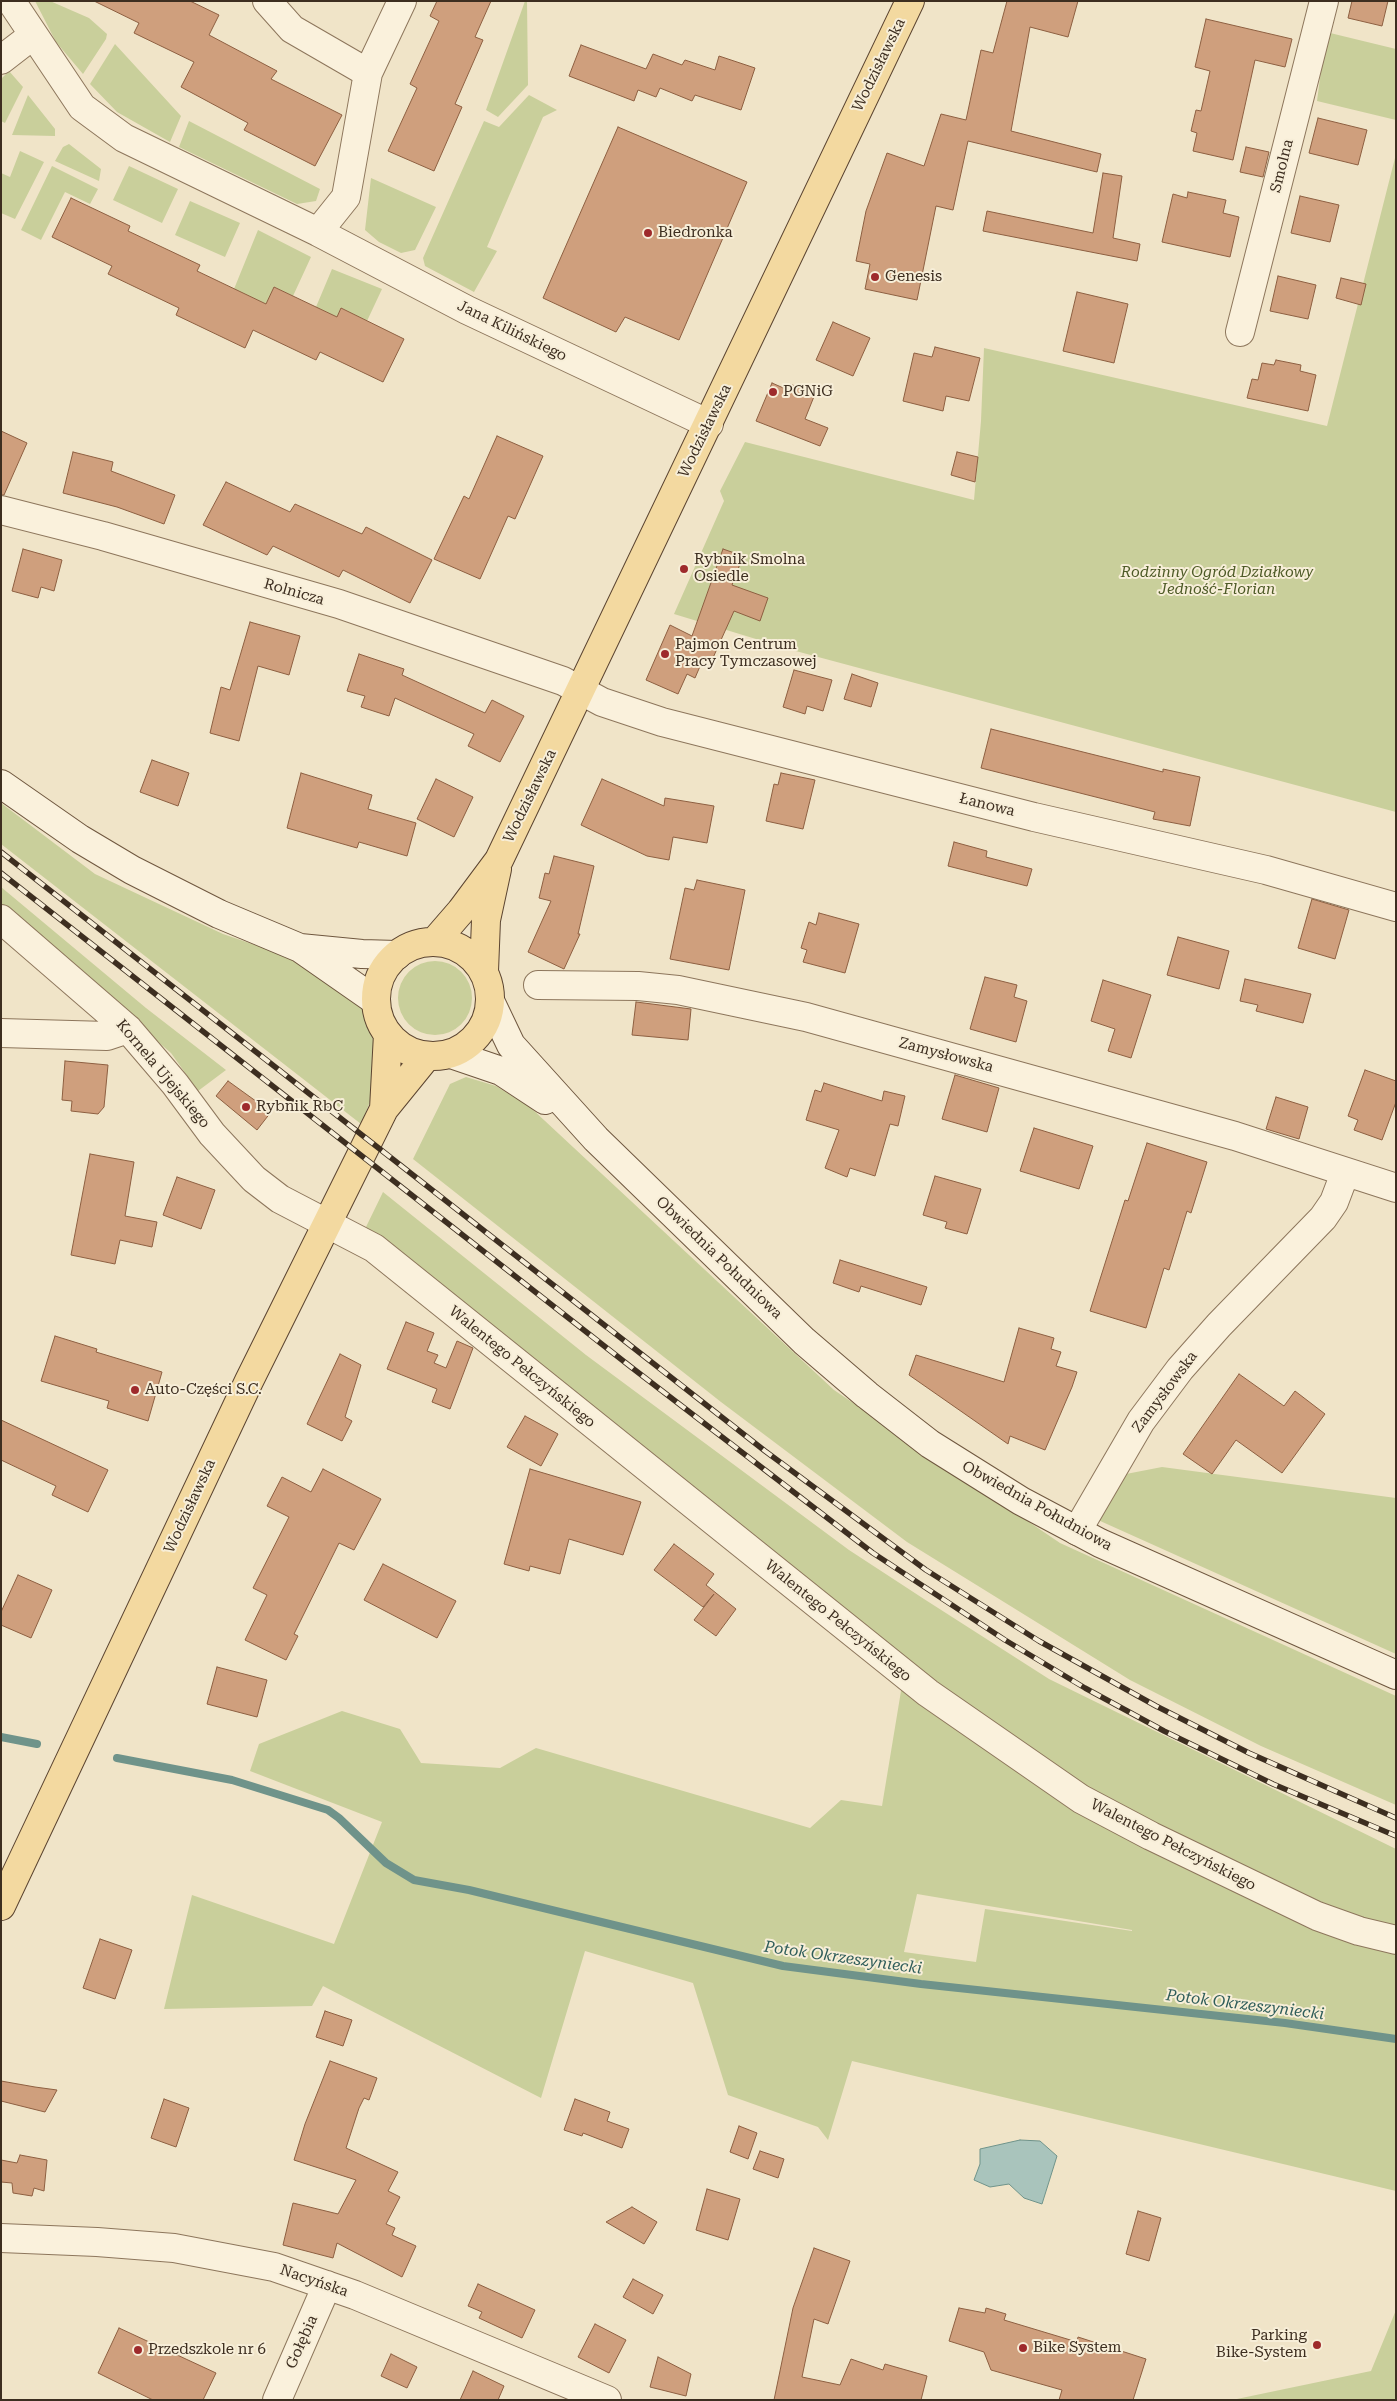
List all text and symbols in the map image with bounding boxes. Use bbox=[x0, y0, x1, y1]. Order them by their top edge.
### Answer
street label: Wodzisławska bbox=[849, 15, 909, 115]
street label: Smolna bbox=[1267, 137, 1297, 195]
place label: Biedronka bbox=[658, 224, 733, 242]
marker: Biedronka bbox=[642, 227, 654, 239]
place label: Genesis bbox=[885, 268, 942, 286]
marker: Genesis bbox=[869, 271, 881, 283]
street label: Jana Kilińskiego bbox=[454, 297, 570, 365]
street label: Wodzisławska bbox=[675, 381, 735, 481]
place label: PGNiG bbox=[783, 383, 833, 401]
marker: PGNiG bbox=[767, 386, 779, 398]
place label: Rybnik Smolna Osiedle bbox=[694, 551, 805, 586]
marker: Rybnik Smolna Osiedle bbox=[678, 563, 690, 575]
park label: Rodzinny Ogród Działkowy Jedność-Florian bbox=[1121, 564, 1313, 599]
street label: Rolnicza bbox=[262, 575, 326, 609]
place label: Pajmon Centrum Pracy Tymczasowej bbox=[675, 636, 817, 671]
marker: Pajmon Centrum Pracy Tymczasowej bbox=[659, 648, 671, 660]
street label: Wodzisławska bbox=[500, 746, 560, 846]
street label: Łanowa bbox=[957, 789, 1017, 821]
street label: Kornela Ujejskiego bbox=[112, 1016, 214, 1132]
street label: Zamysłowska bbox=[897, 1034, 995, 1076]
place label: Rybnik RbC bbox=[256, 1098, 343, 1116]
marker: Rybnik RbC bbox=[240, 1101, 252, 1113]
street label: Obwiednia Południowa bbox=[652, 1193, 786, 1323]
street label: Walentego Pełczyńskiego bbox=[445, 1302, 599, 1432]
street label: Zamysłowska bbox=[1129, 1348, 1201, 1436]
place label: Auto-Części S.C. bbox=[145, 1381, 262, 1399]
marker: Auto-Części S.C. bbox=[129, 1384, 141, 1396]
street label: Wodzisławska bbox=[160, 1456, 220, 1556]
street label: Obwiednia Południowa bbox=[959, 1457, 1115, 1555]
street label: Walentego Pełczyńskiego bbox=[761, 1556, 915, 1686]
street label: Walentego Pełczyńskiego bbox=[1087, 1795, 1259, 1895]
water label: Potok Okrzeszyniecki bbox=[763, 1937, 923, 1979]
water label: Potok Okrzeszyniecki bbox=[1165, 1986, 1325, 2024]
street label: Nacyńska bbox=[278, 2261, 350, 2301]
street label: Gołębia bbox=[282, 2312, 322, 2372]
place label: Parking Bike-System bbox=[1216, 2327, 1307, 2362]
place label: Bike System bbox=[1033, 2339, 1121, 2357]
marker: Parking Bike-System bbox=[1311, 2339, 1323, 2351]
place label: Przedszkole nr 6 bbox=[148, 2341, 266, 2359]
marker: Bike System bbox=[1017, 2342, 1029, 2354]
marker: Przedszkole nr 6 bbox=[132, 2344, 144, 2356]

